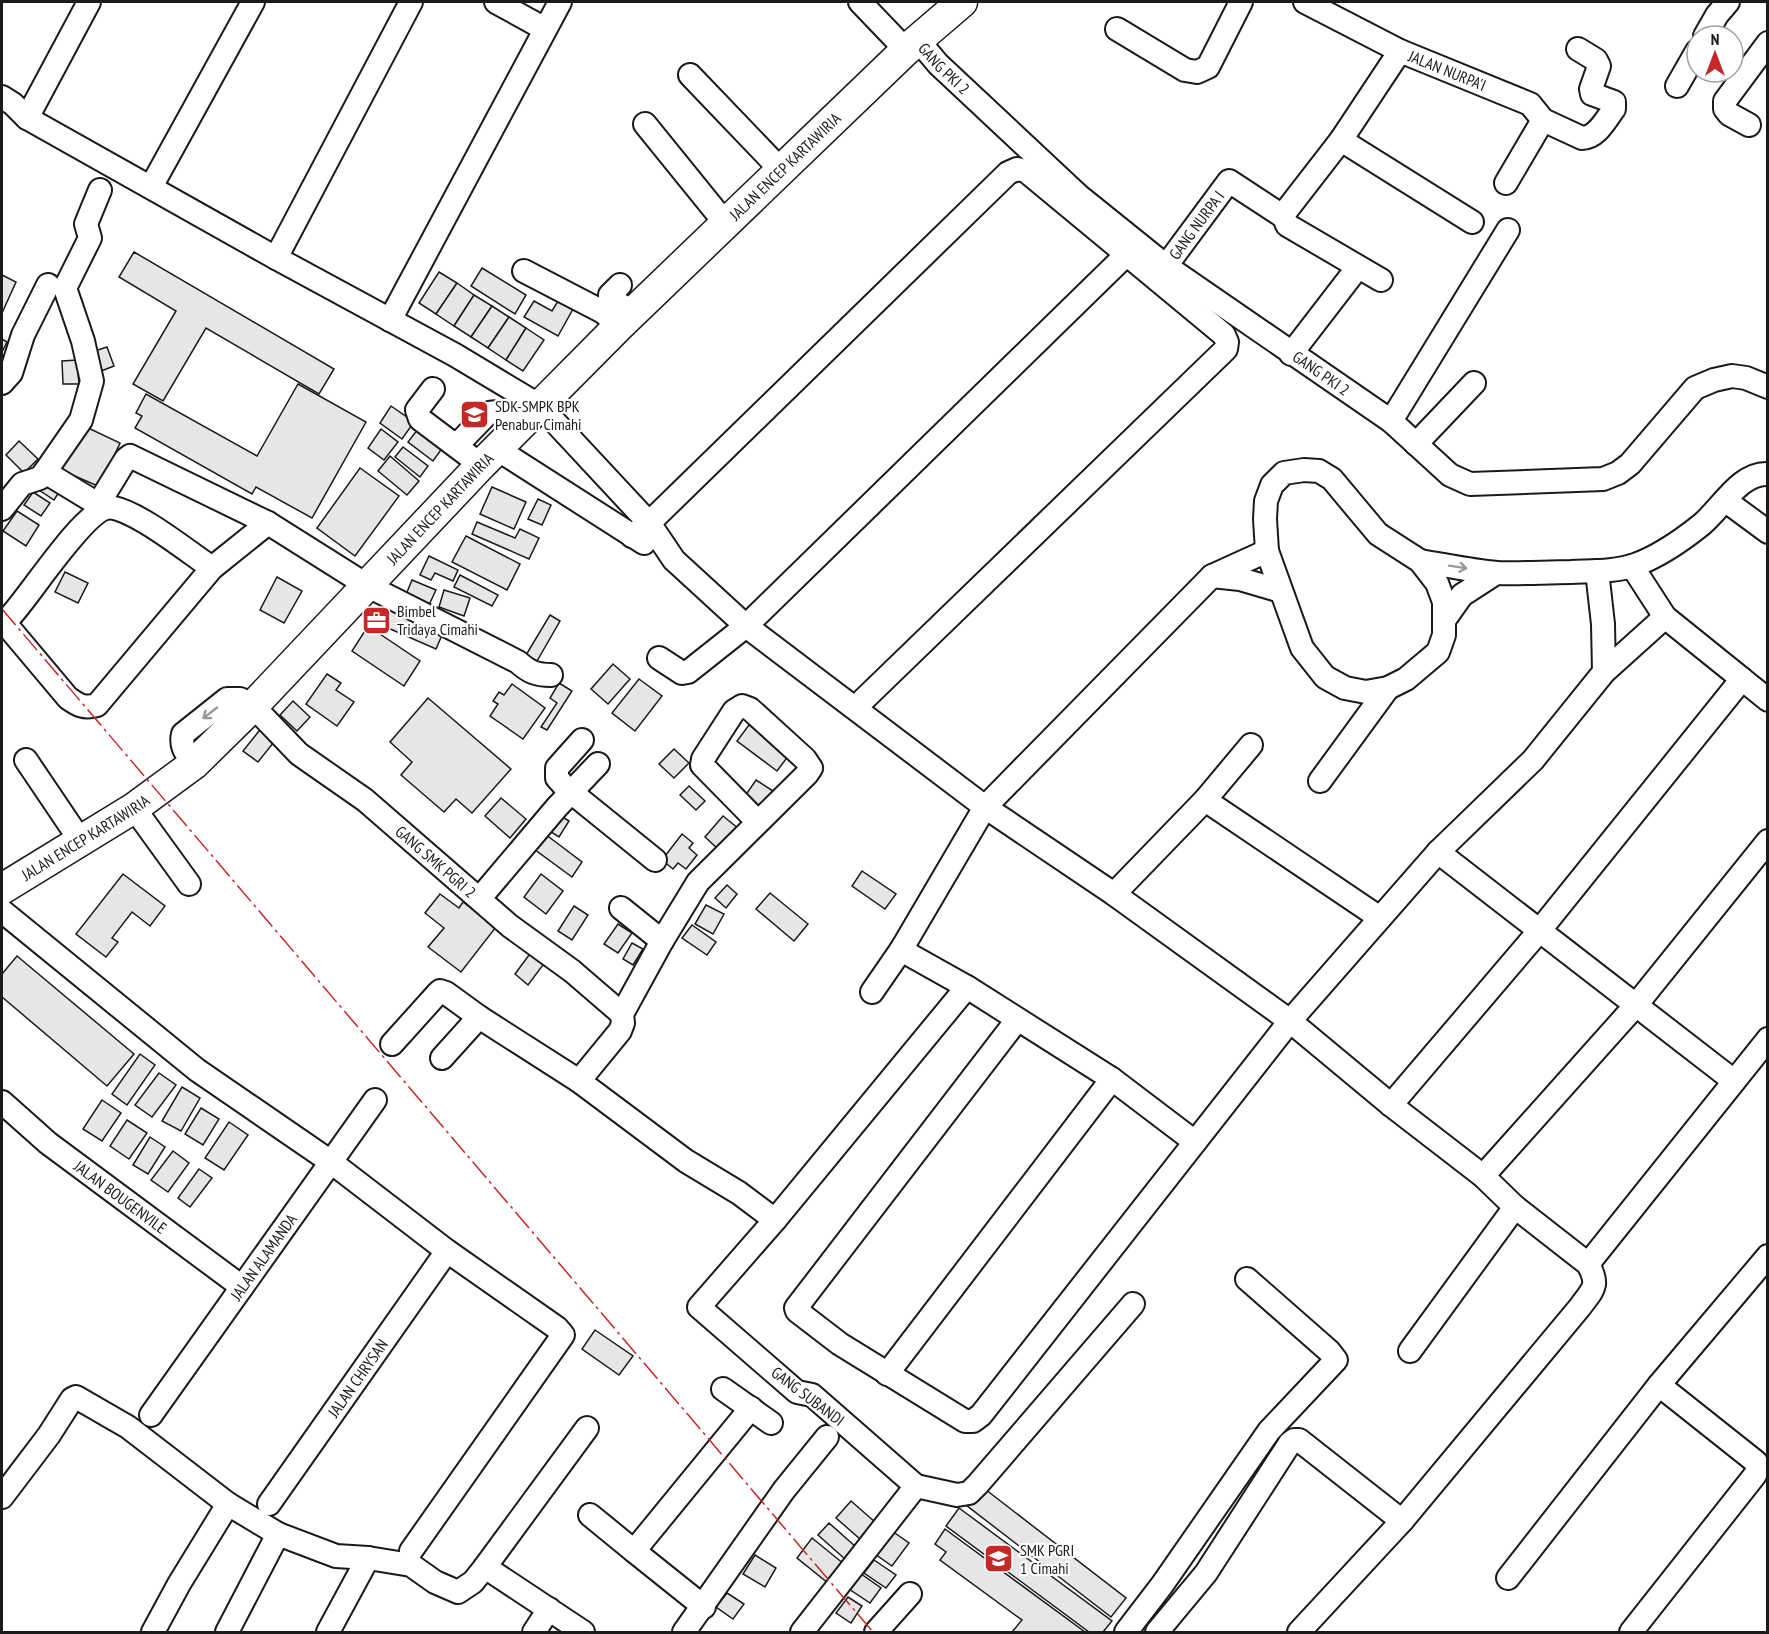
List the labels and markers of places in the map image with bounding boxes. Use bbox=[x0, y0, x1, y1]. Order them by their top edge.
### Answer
place label: SDK-SMPK BPK Penabur Cimahi bbox=[495, 396, 582, 434]
school or university icon: SDK-SMPK BPK Penabur Cimahi bbox=[458, 399, 490, 431]
place label: Bimbel Tridaya Cimahi bbox=[397, 601, 478, 639]
office icon: Bimbel Tridaya Cimahi bbox=[360, 604, 392, 636]
place label: SMK PGRI 1 Cimahi bbox=[1020, 1540, 1074, 1578]
school or university icon: SMK PGRI 1 Cimahi bbox=[983, 1543, 1015, 1575]

